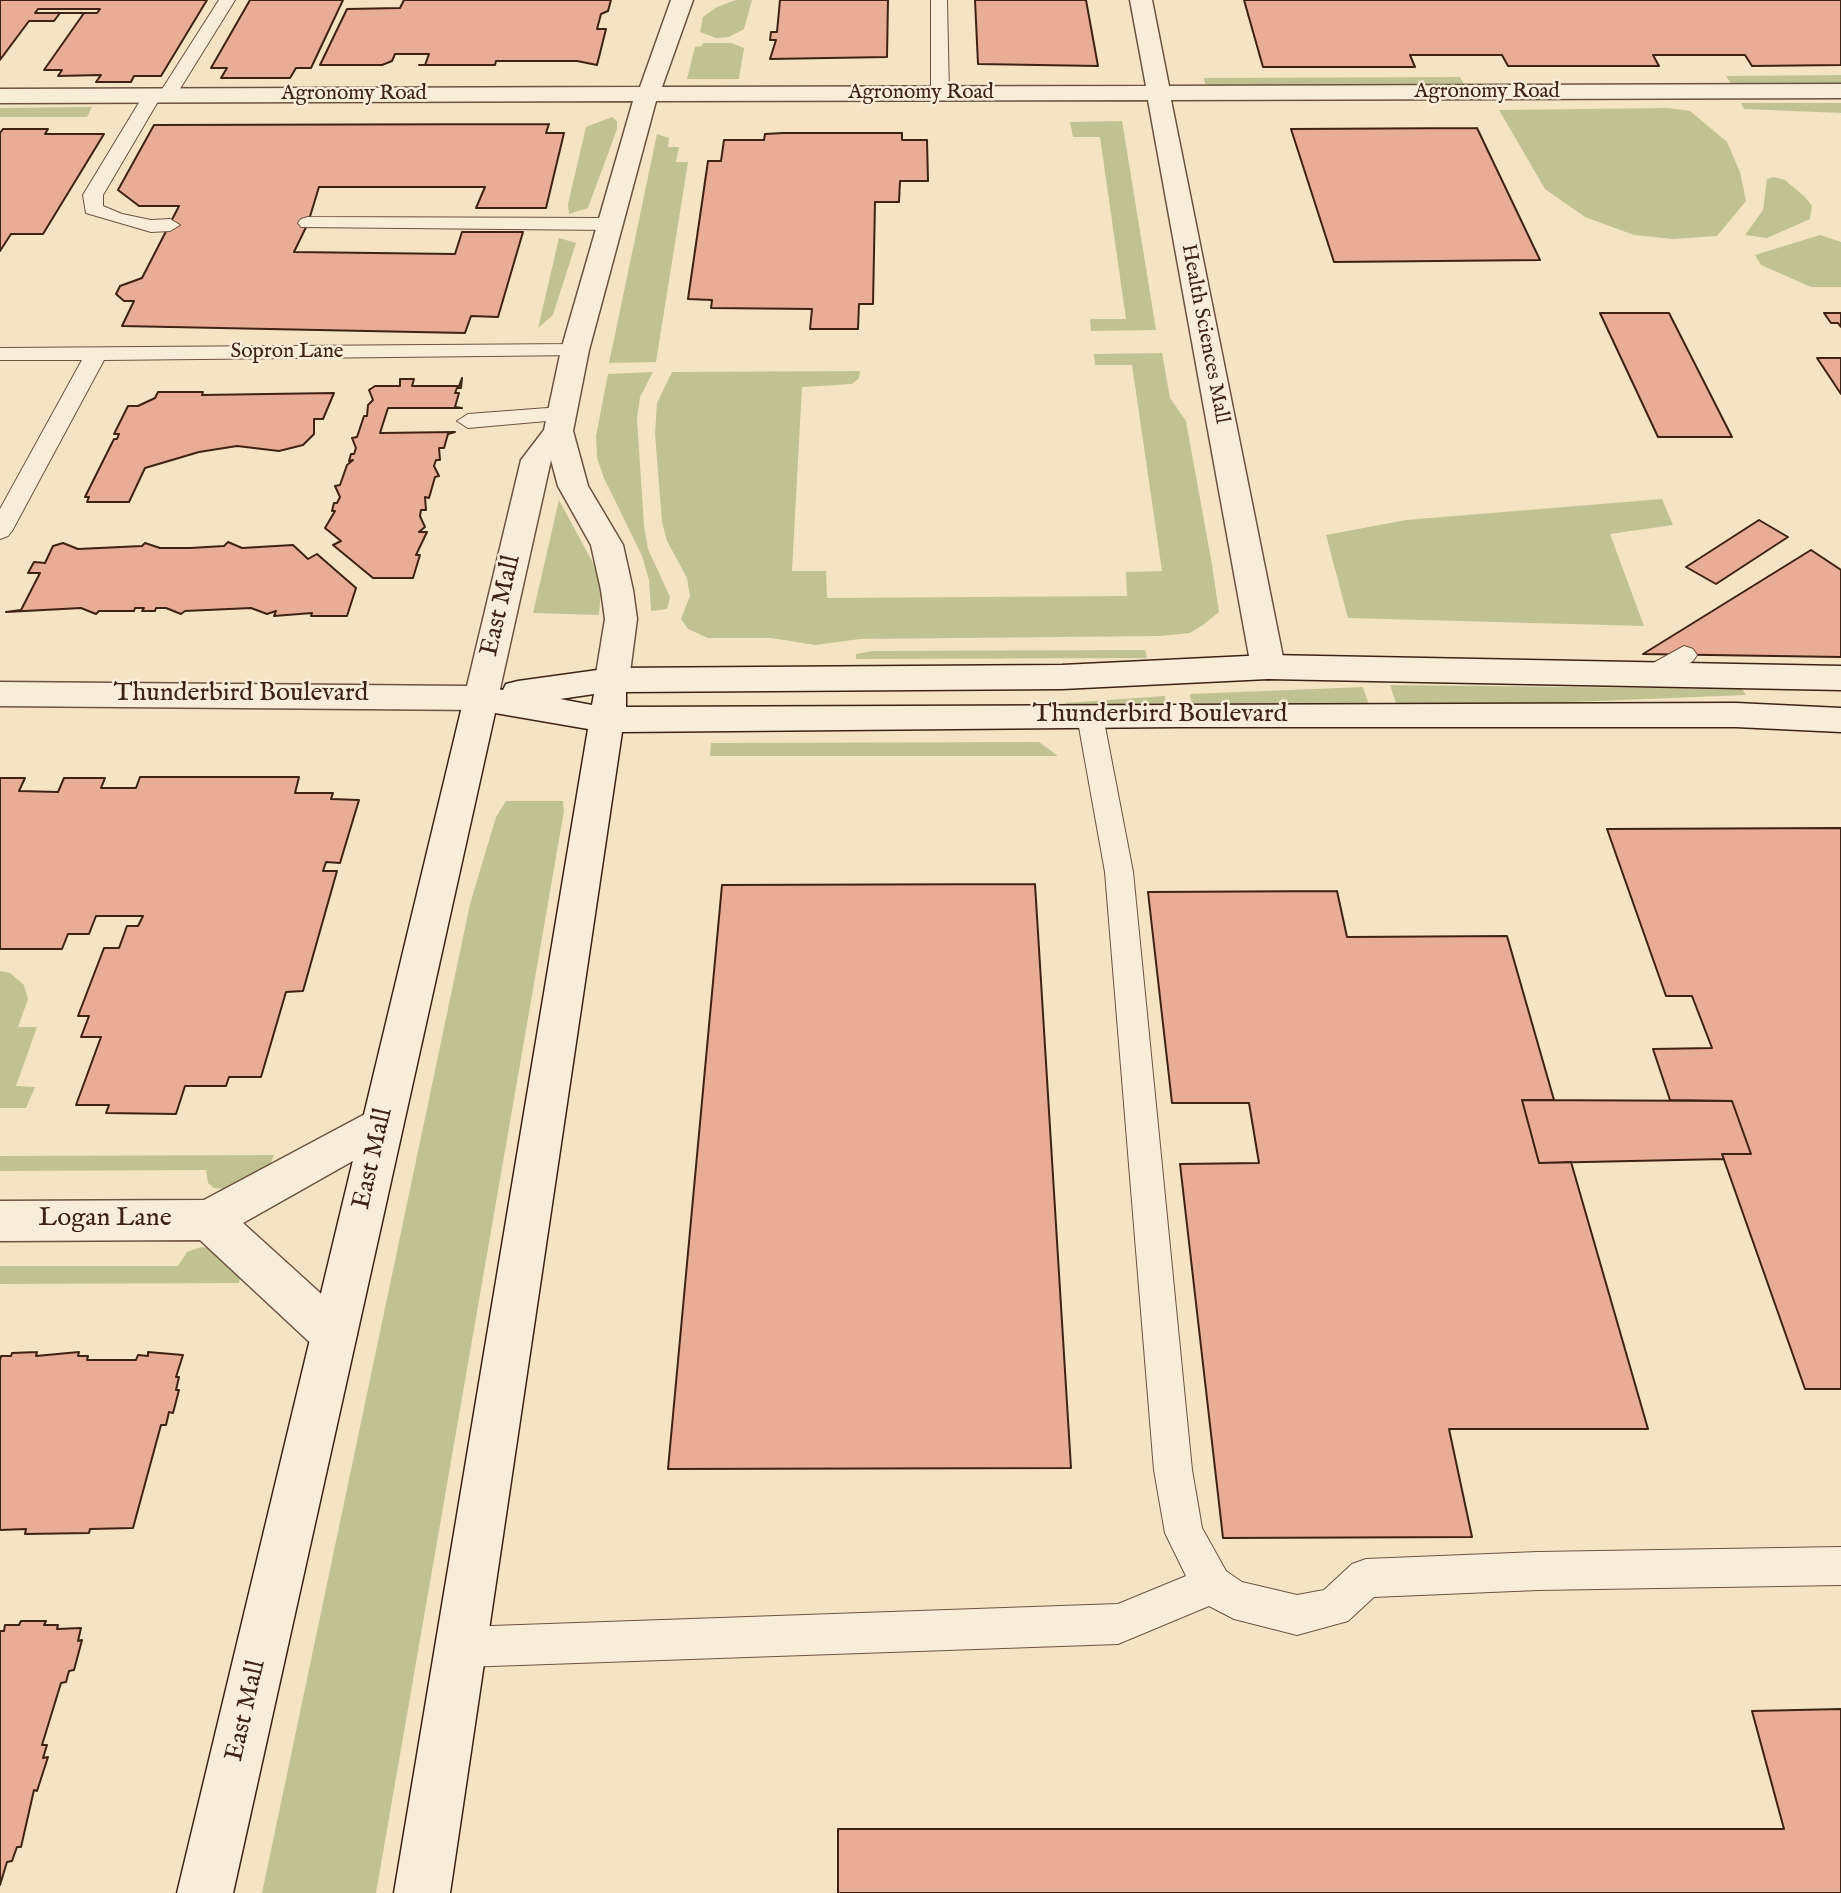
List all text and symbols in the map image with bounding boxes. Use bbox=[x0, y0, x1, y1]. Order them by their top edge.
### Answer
street label: Agronomy Road bbox=[1414, 80, 1560, 106]
street label: Agronomy Road bbox=[848, 81, 994, 107]
street label: Agronomy Road bbox=[281, 82, 427, 108]
street label: Health Sciences Mall bbox=[1174, 242, 1234, 426]
street label: Sopron Lane bbox=[231, 340, 343, 366]
street label: East Mall bbox=[475, 552, 529, 660]
street label: Thunderbird Boulevard bbox=[114, 679, 368, 711]
street label: Thunderbird Boulevard bbox=[1033, 700, 1287, 732]
street label: East Mall bbox=[347, 1105, 401, 1213]
street label: Logan Lane bbox=[38, 1204, 172, 1236]
street label: East Mall bbox=[220, 1657, 274, 1765]

